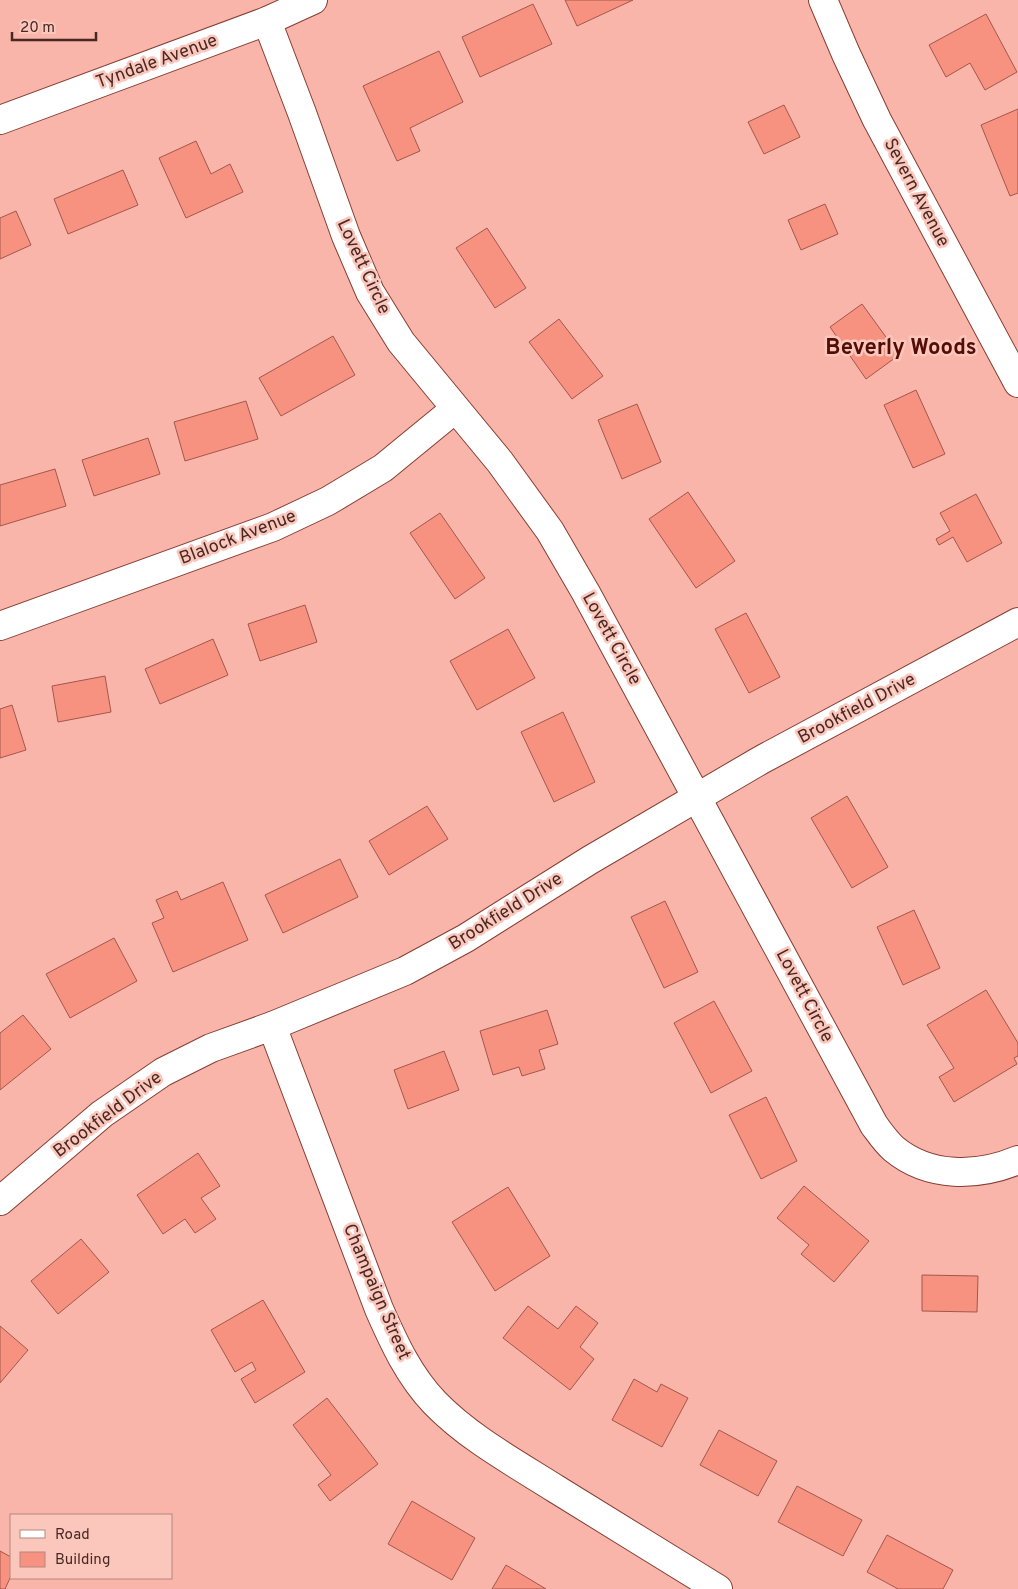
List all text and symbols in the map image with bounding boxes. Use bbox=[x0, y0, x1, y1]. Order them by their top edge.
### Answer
scale bar bbox=[12, 10, 96, 42]
text: 20 m bbox=[20, 19, 55, 38]
street label: Tyndale Avenue bbox=[93, 29, 221, 95]
street label: Severn Avenue bbox=[878, 135, 954, 251]
street label: Lovett Circle bbox=[331, 216, 395, 318]
district label: Beverly Woods bbox=[825, 335, 977, 362]
street label: Blalock Avenue bbox=[176, 505, 300, 571]
street label: Lovett Circle bbox=[576, 589, 646, 689]
street label: Brookfield Drive bbox=[794, 668, 920, 750]
street label: Brookfield Drive bbox=[445, 868, 567, 956]
street label: Lovett Circle bbox=[770, 945, 838, 1047]
street label: Brookfield Drive bbox=[49, 1067, 167, 1163]
street label: Champaign Street bbox=[337, 1220, 415, 1364]
legend bbox=[10, 1514, 172, 1579]
text: Road bbox=[55, 1526, 90, 1545]
text: Building bbox=[55, 1551, 110, 1570]

